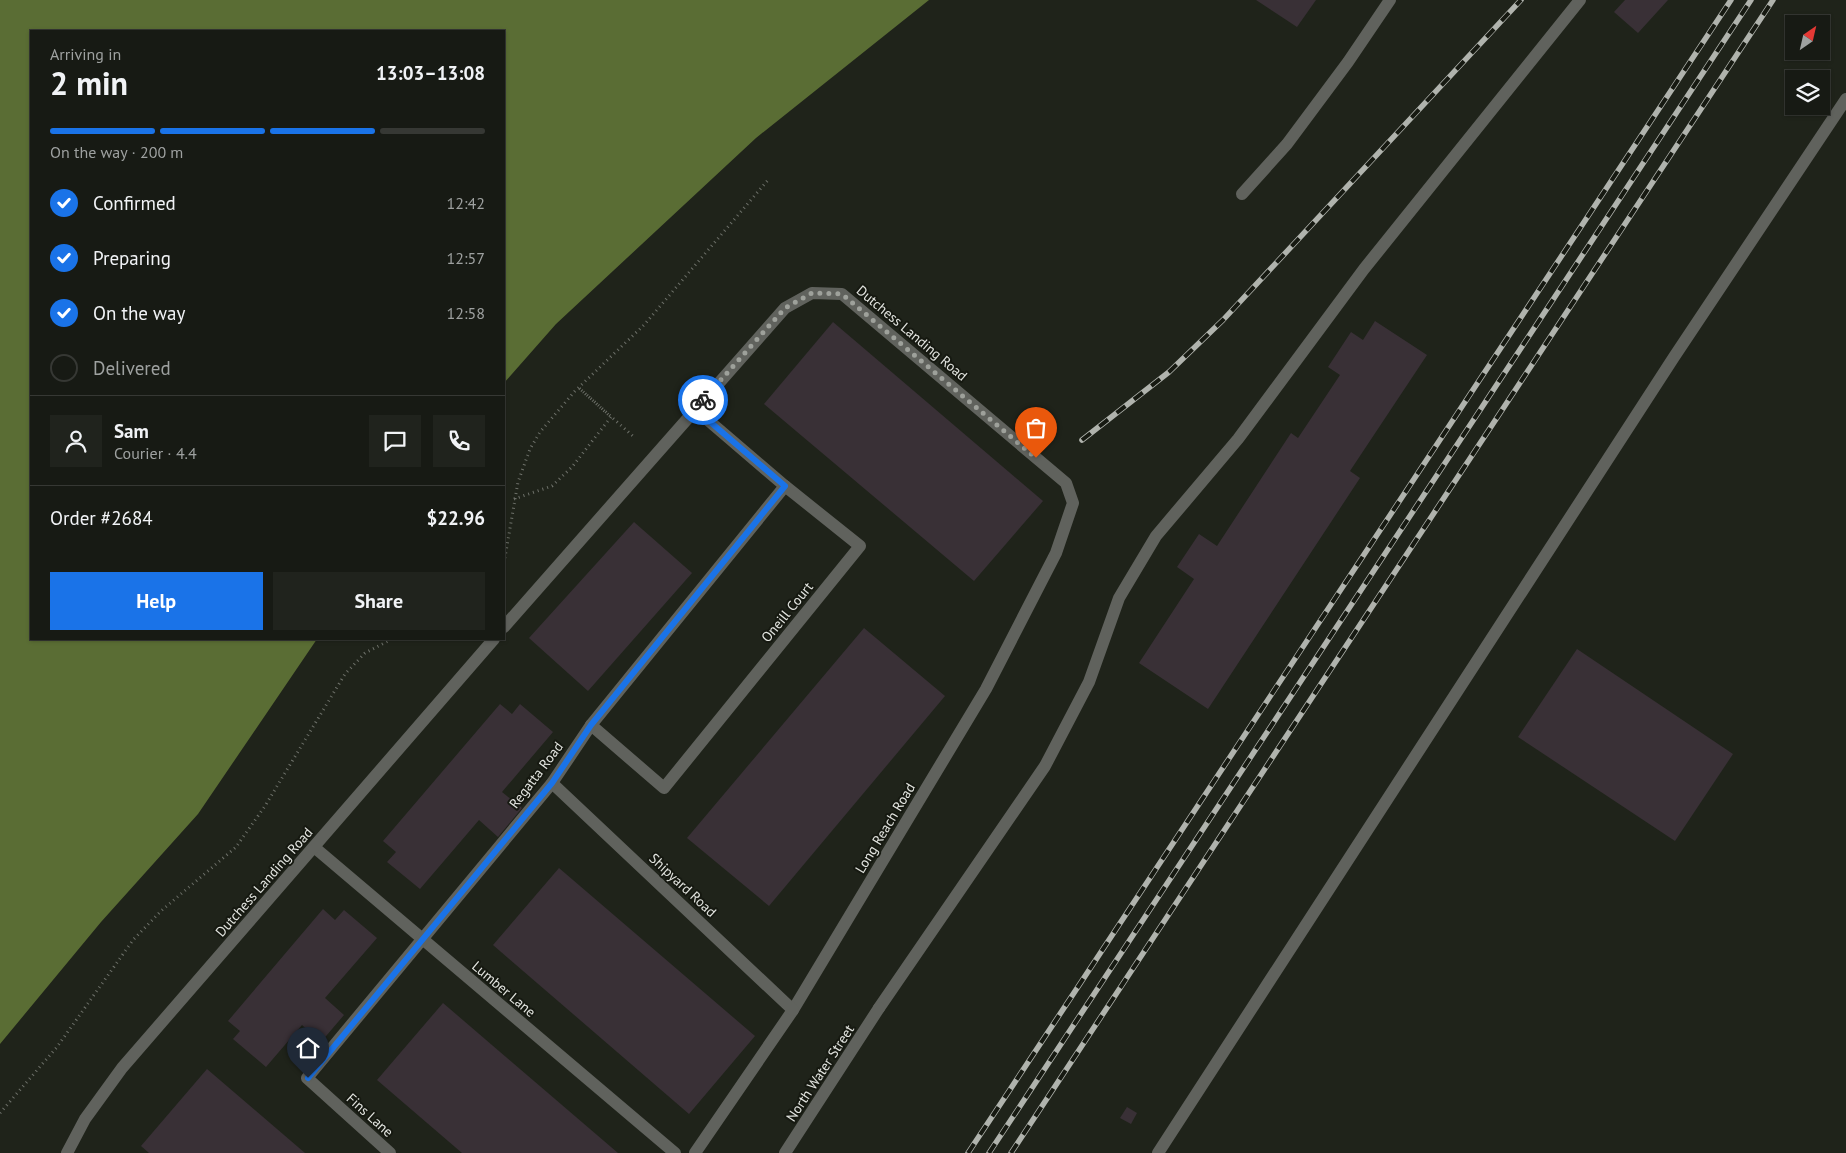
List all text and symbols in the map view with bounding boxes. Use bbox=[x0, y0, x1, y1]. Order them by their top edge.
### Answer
north arrow bbox=[1785, 15, 1830, 60]
map controls bbox=[1785, 15, 1830, 115]
text: Arriving in bbox=[50, 44, 121, 64]
text: 13:03–13:08 bbox=[376, 61, 485, 85]
text: 2 min bbox=[50, 62, 128, 104]
button: layers bbox=[1785, 70, 1830, 115]
text: On the way · 200 m bbox=[50, 142, 183, 162]
icon: check bbox=[50, 189, 78, 217]
text: Confirmed bbox=[93, 191, 176, 215]
text: 12:42 bbox=[447, 193, 485, 213]
icon: check bbox=[50, 244, 78, 272]
text: Preparing bbox=[93, 246, 171, 270]
text: 12:57 bbox=[447, 248, 485, 268]
street label: Dutchess Landing Road bbox=[853, 281, 971, 385]
icon: check bbox=[50, 299, 78, 327]
text: On the way bbox=[93, 301, 185, 325]
text: 12:58 bbox=[447, 303, 485, 323]
text: Delivered bbox=[93, 356, 171, 380]
courier bbox=[678, 375, 728, 425]
icon: bike bbox=[689, 386, 717, 414]
pin bbox=[1015, 407, 1057, 458]
icon: bag bbox=[1022, 414, 1050, 442]
button: person bbox=[50, 415, 102, 467]
button: chat bbox=[369, 415, 421, 467]
button: phone bbox=[433, 415, 485, 467]
text: Sam bbox=[114, 419, 149, 443]
text: Courier · 4.4 bbox=[114, 443, 197, 463]
text: Order #2684 bbox=[50, 506, 153, 530]
text: $22.96 bbox=[426, 506, 485, 530]
button: Help bbox=[50, 572, 263, 630]
button: Share bbox=[273, 572, 485, 630]
street label: Oneill Court bbox=[757, 578, 817, 646]
street label: Regatta Road bbox=[505, 738, 567, 812]
street label: Long Reach Road bbox=[851, 780, 919, 876]
street label: Dutchess Landing Road bbox=[212, 824, 316, 940]
street label: Shipyard Road bbox=[646, 849, 720, 921]
street label: Lumber Lane bbox=[468, 957, 540, 1021]
street label: North Water Street bbox=[782, 1021, 858, 1125]
pin bbox=[287, 1027, 329, 1078]
icon: home bbox=[294, 1034, 322, 1062]
street label: Fins Lane bbox=[343, 1089, 397, 1141]

